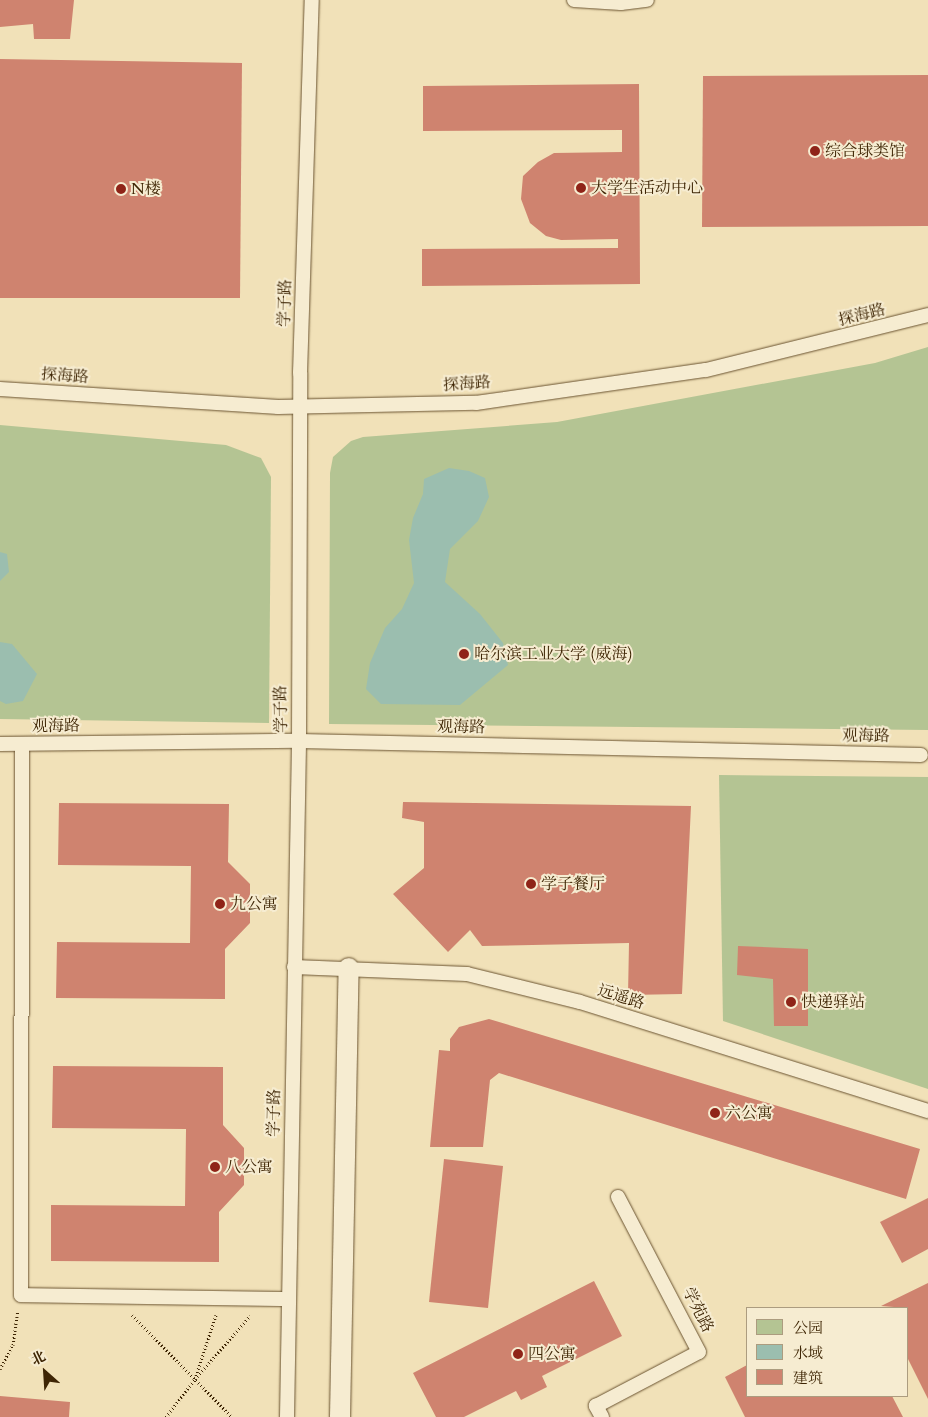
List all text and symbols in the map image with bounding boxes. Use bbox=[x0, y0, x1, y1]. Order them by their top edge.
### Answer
place label: 综合球类馆 bbox=[825, 141, 905, 161]
marker: 综合球类馆 bbox=[809, 145, 821, 157]
place label: 大学生活动中心 bbox=[591, 178, 703, 198]
place label: N楼 bbox=[131, 179, 161, 199]
marker: 大学生活动中心 bbox=[575, 182, 587, 194]
marker: N楼 bbox=[115, 183, 127, 195]
street label: 学子路 bbox=[275, 279, 295, 327]
street label: 探海路 bbox=[836, 300, 888, 330]
street label: 探海路 bbox=[40, 365, 90, 387]
street label: 探海路 bbox=[442, 373, 492, 395]
place label: 哈尔滨工业大学 (威海) bbox=[474, 644, 632, 664]
marker: 哈尔滨工业大学 (威海) bbox=[458, 648, 470, 660]
street label: 学子路 bbox=[271, 685, 291, 733]
street label: 观海路 bbox=[32, 716, 80, 736]
street label: 观海路 bbox=[437, 717, 485, 737]
street label: 观海路 bbox=[842, 726, 890, 746]
place label: 学子餐厅 bbox=[541, 874, 605, 894]
marker: 学子餐厅 bbox=[525, 878, 537, 890]
place label: 九公寓 bbox=[230, 894, 278, 914]
marker: 九公寓 bbox=[214, 898, 226, 910]
street label: 远遥路 bbox=[595, 981, 647, 1013]
place label: 快递驿站 bbox=[801, 992, 865, 1012]
marker: 快递驿站 bbox=[785, 996, 797, 1008]
street label: 学子路 bbox=[264, 1089, 284, 1137]
place label: 六公寓 bbox=[725, 1103, 773, 1123]
marker: 六公寓 bbox=[709, 1107, 721, 1119]
place label: 八公寓 bbox=[225, 1157, 273, 1177]
marker: 八公寓 bbox=[209, 1161, 221, 1173]
street label: 学苑路 bbox=[679, 1284, 717, 1336]
legend bbox=[746, 1307, 908, 1397]
text: 公园 bbox=[793, 1318, 823, 1338]
text: 水域 bbox=[793, 1343, 823, 1363]
place label: 四公寓 bbox=[528, 1344, 576, 1364]
text: 北 bbox=[28, 1346, 49, 1370]
north arrow bbox=[20, 1347, 70, 1397]
marker: 四公寓 bbox=[512, 1348, 524, 1360]
text: 建筑 bbox=[793, 1368, 823, 1388]

